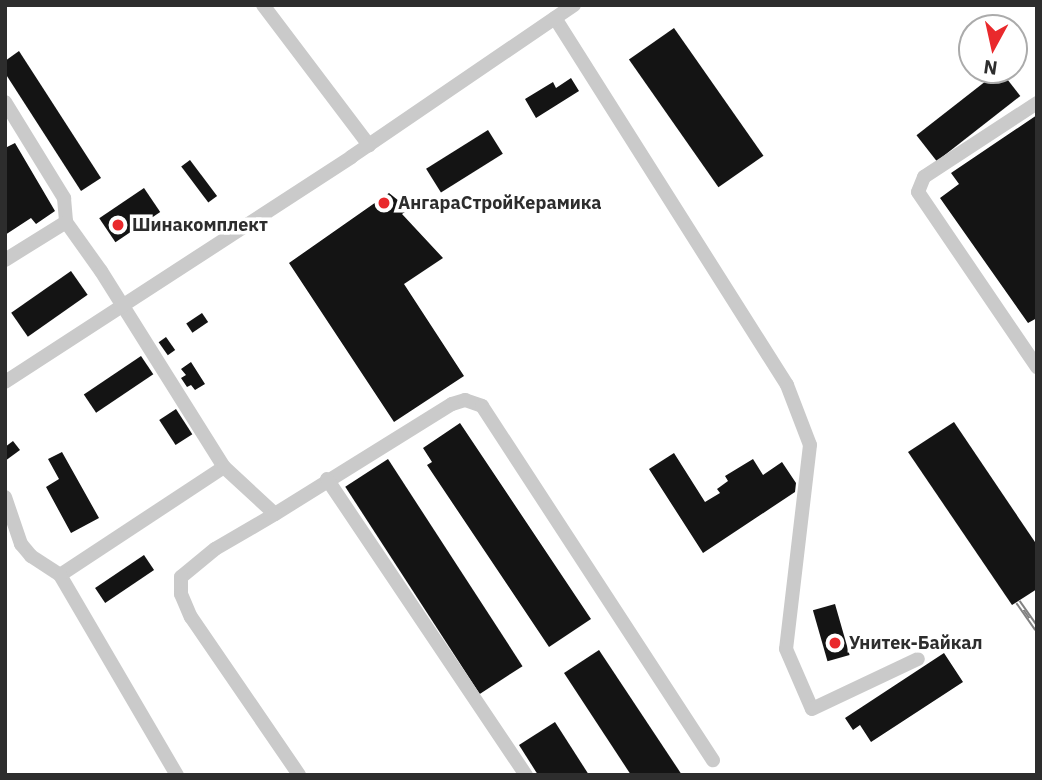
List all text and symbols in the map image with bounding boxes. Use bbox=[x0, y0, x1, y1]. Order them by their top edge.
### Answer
north arrow bbox=[958, 14, 1028, 84]
text: N bbox=[982, 55, 999, 81]
place label: АнгараСтройКерамика bbox=[398, 192, 601, 214]
marker: АнгараСтройКерамика bbox=[376, 195, 392, 211]
place label: Шинакомплект bbox=[132, 214, 268, 236]
marker: Шинакомплект bbox=[110, 217, 126, 233]
place label: Унитек-Байкал bbox=[849, 632, 983, 654]
marker: Унитек-Байкал bbox=[827, 635, 843, 651]

